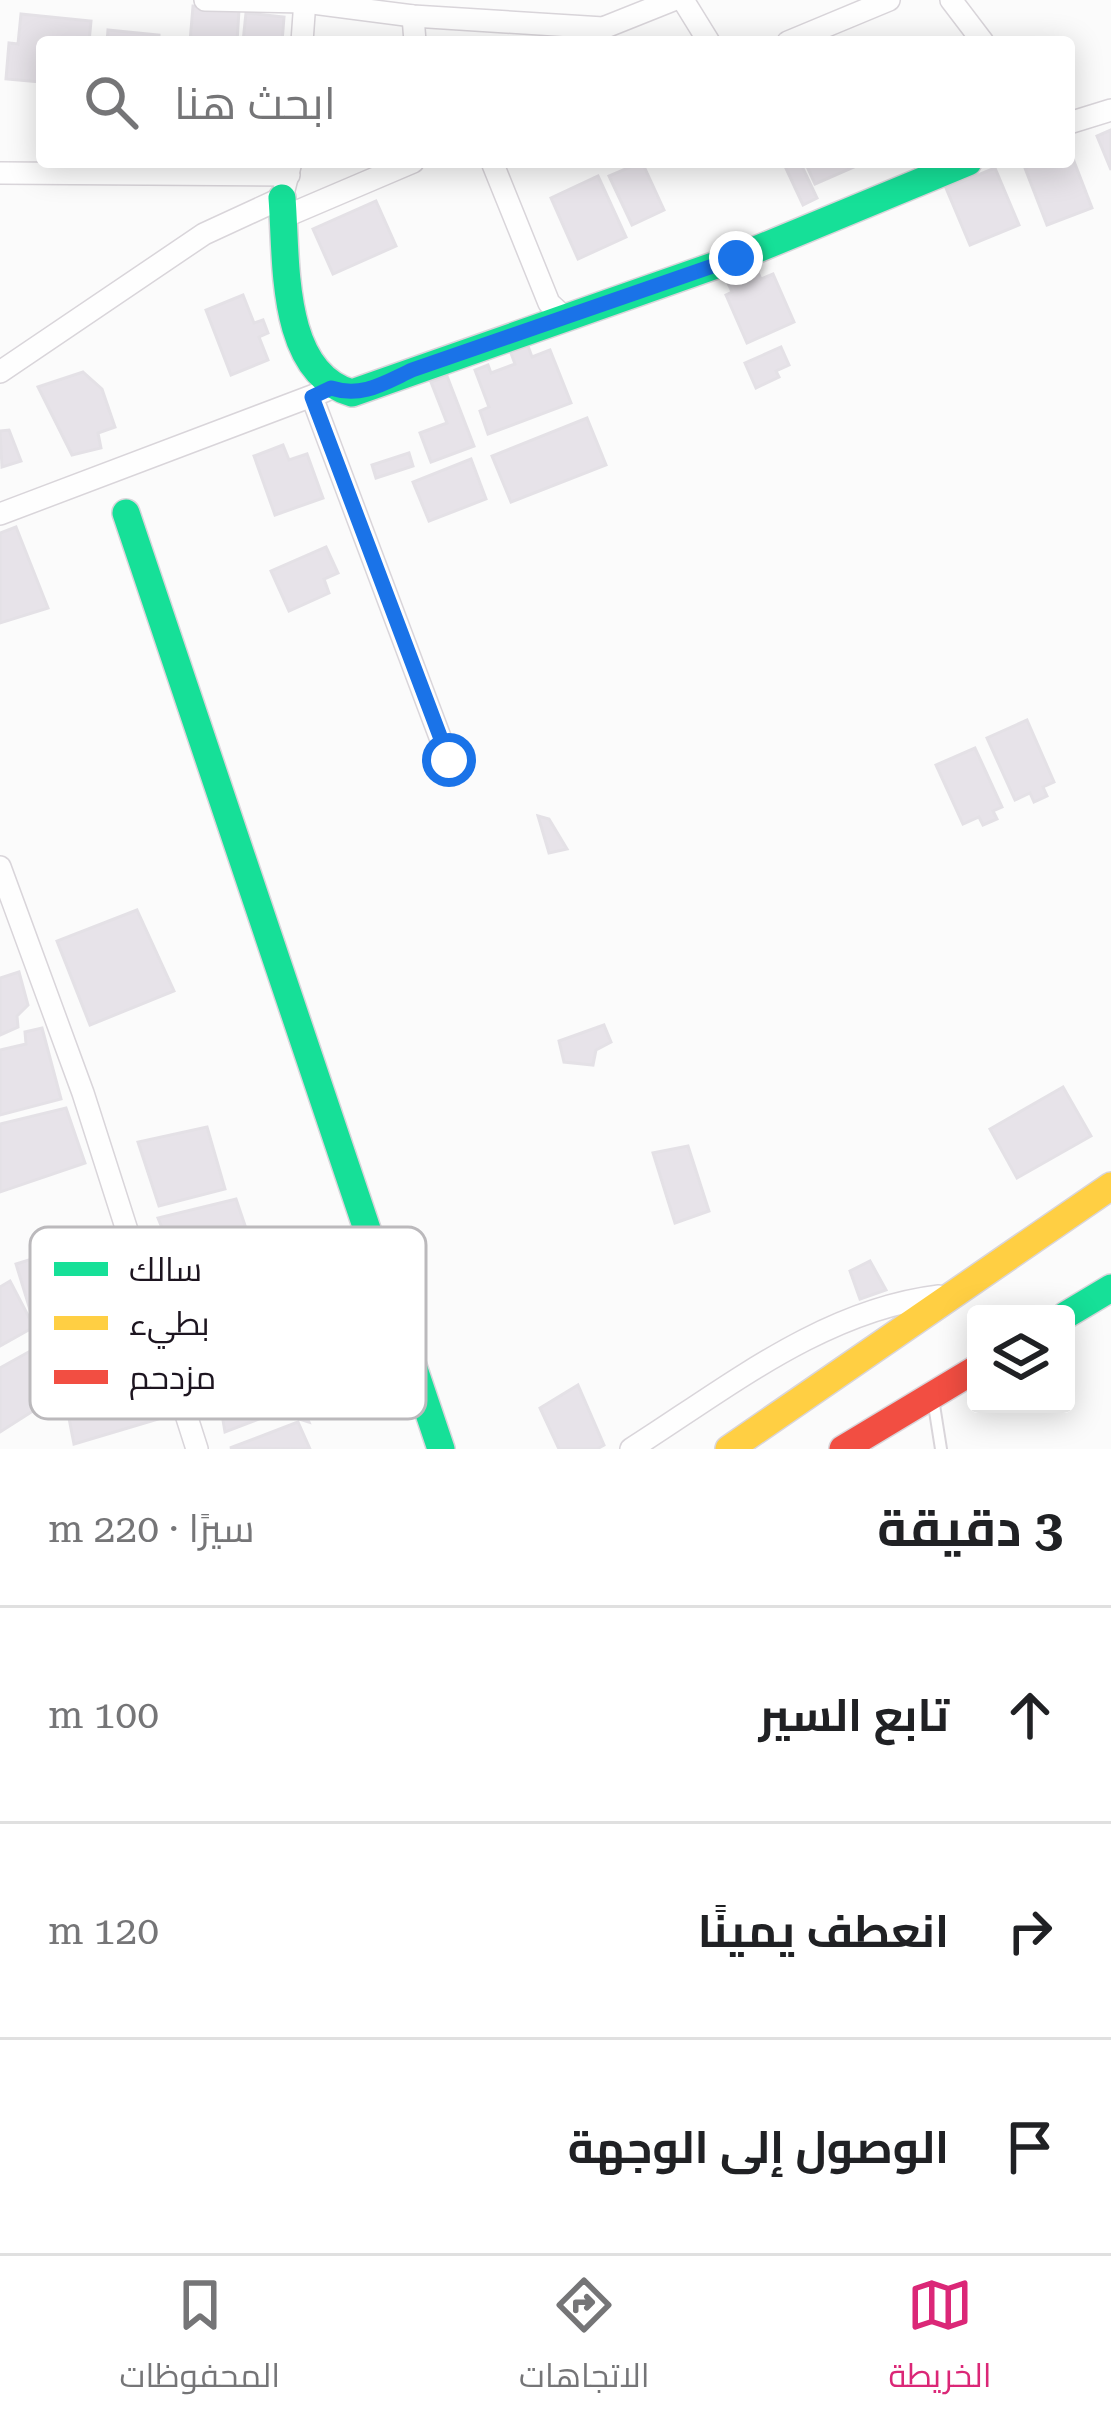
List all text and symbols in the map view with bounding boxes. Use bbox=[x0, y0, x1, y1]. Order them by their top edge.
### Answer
search box bbox=[36, 36, 1075, 168]
icon: search bbox=[78, 69, 144, 135]
text: ابحث هنا bbox=[174, 77, 336, 130]
route end bbox=[709, 231, 763, 285]
route start bbox=[422, 733, 476, 787]
legend bbox=[30, 1227, 426, 1419]
text: سالك bbox=[129, 1250, 202, 1289]
text: بطيء bbox=[129, 1304, 210, 1349]
map controls bbox=[967, 1305, 1075, 1413]
button: layers bbox=[967, 1305, 1075, 1413]
text: مزدحم bbox=[129, 1358, 216, 1400]
text: 3 دقيقة bbox=[877, 1499, 1063, 1558]
text: سيرًا · 220 m bbox=[48, 1506, 255, 1552]
icon: ahead bbox=[997, 1682, 1063, 1748]
text: تابع السير bbox=[759, 1689, 949, 1742]
text: 100 m bbox=[48, 1692, 159, 1738]
icon: right bbox=[997, 1898, 1063, 1964]
text: انعطف يمينًا bbox=[698, 1905, 949, 1958]
text: 120 m bbox=[48, 1908, 159, 1954]
icon: arrive bbox=[997, 2114, 1063, 2180]
text: الوصول إلى الوجهة bbox=[568, 2121, 949, 2174]
tab: المحفوظات bbox=[119, 2272, 280, 2406]
tab: الاتجاهات bbox=[519, 2272, 650, 2406]
tab: الخريطة bbox=[889, 2272, 992, 2406]

